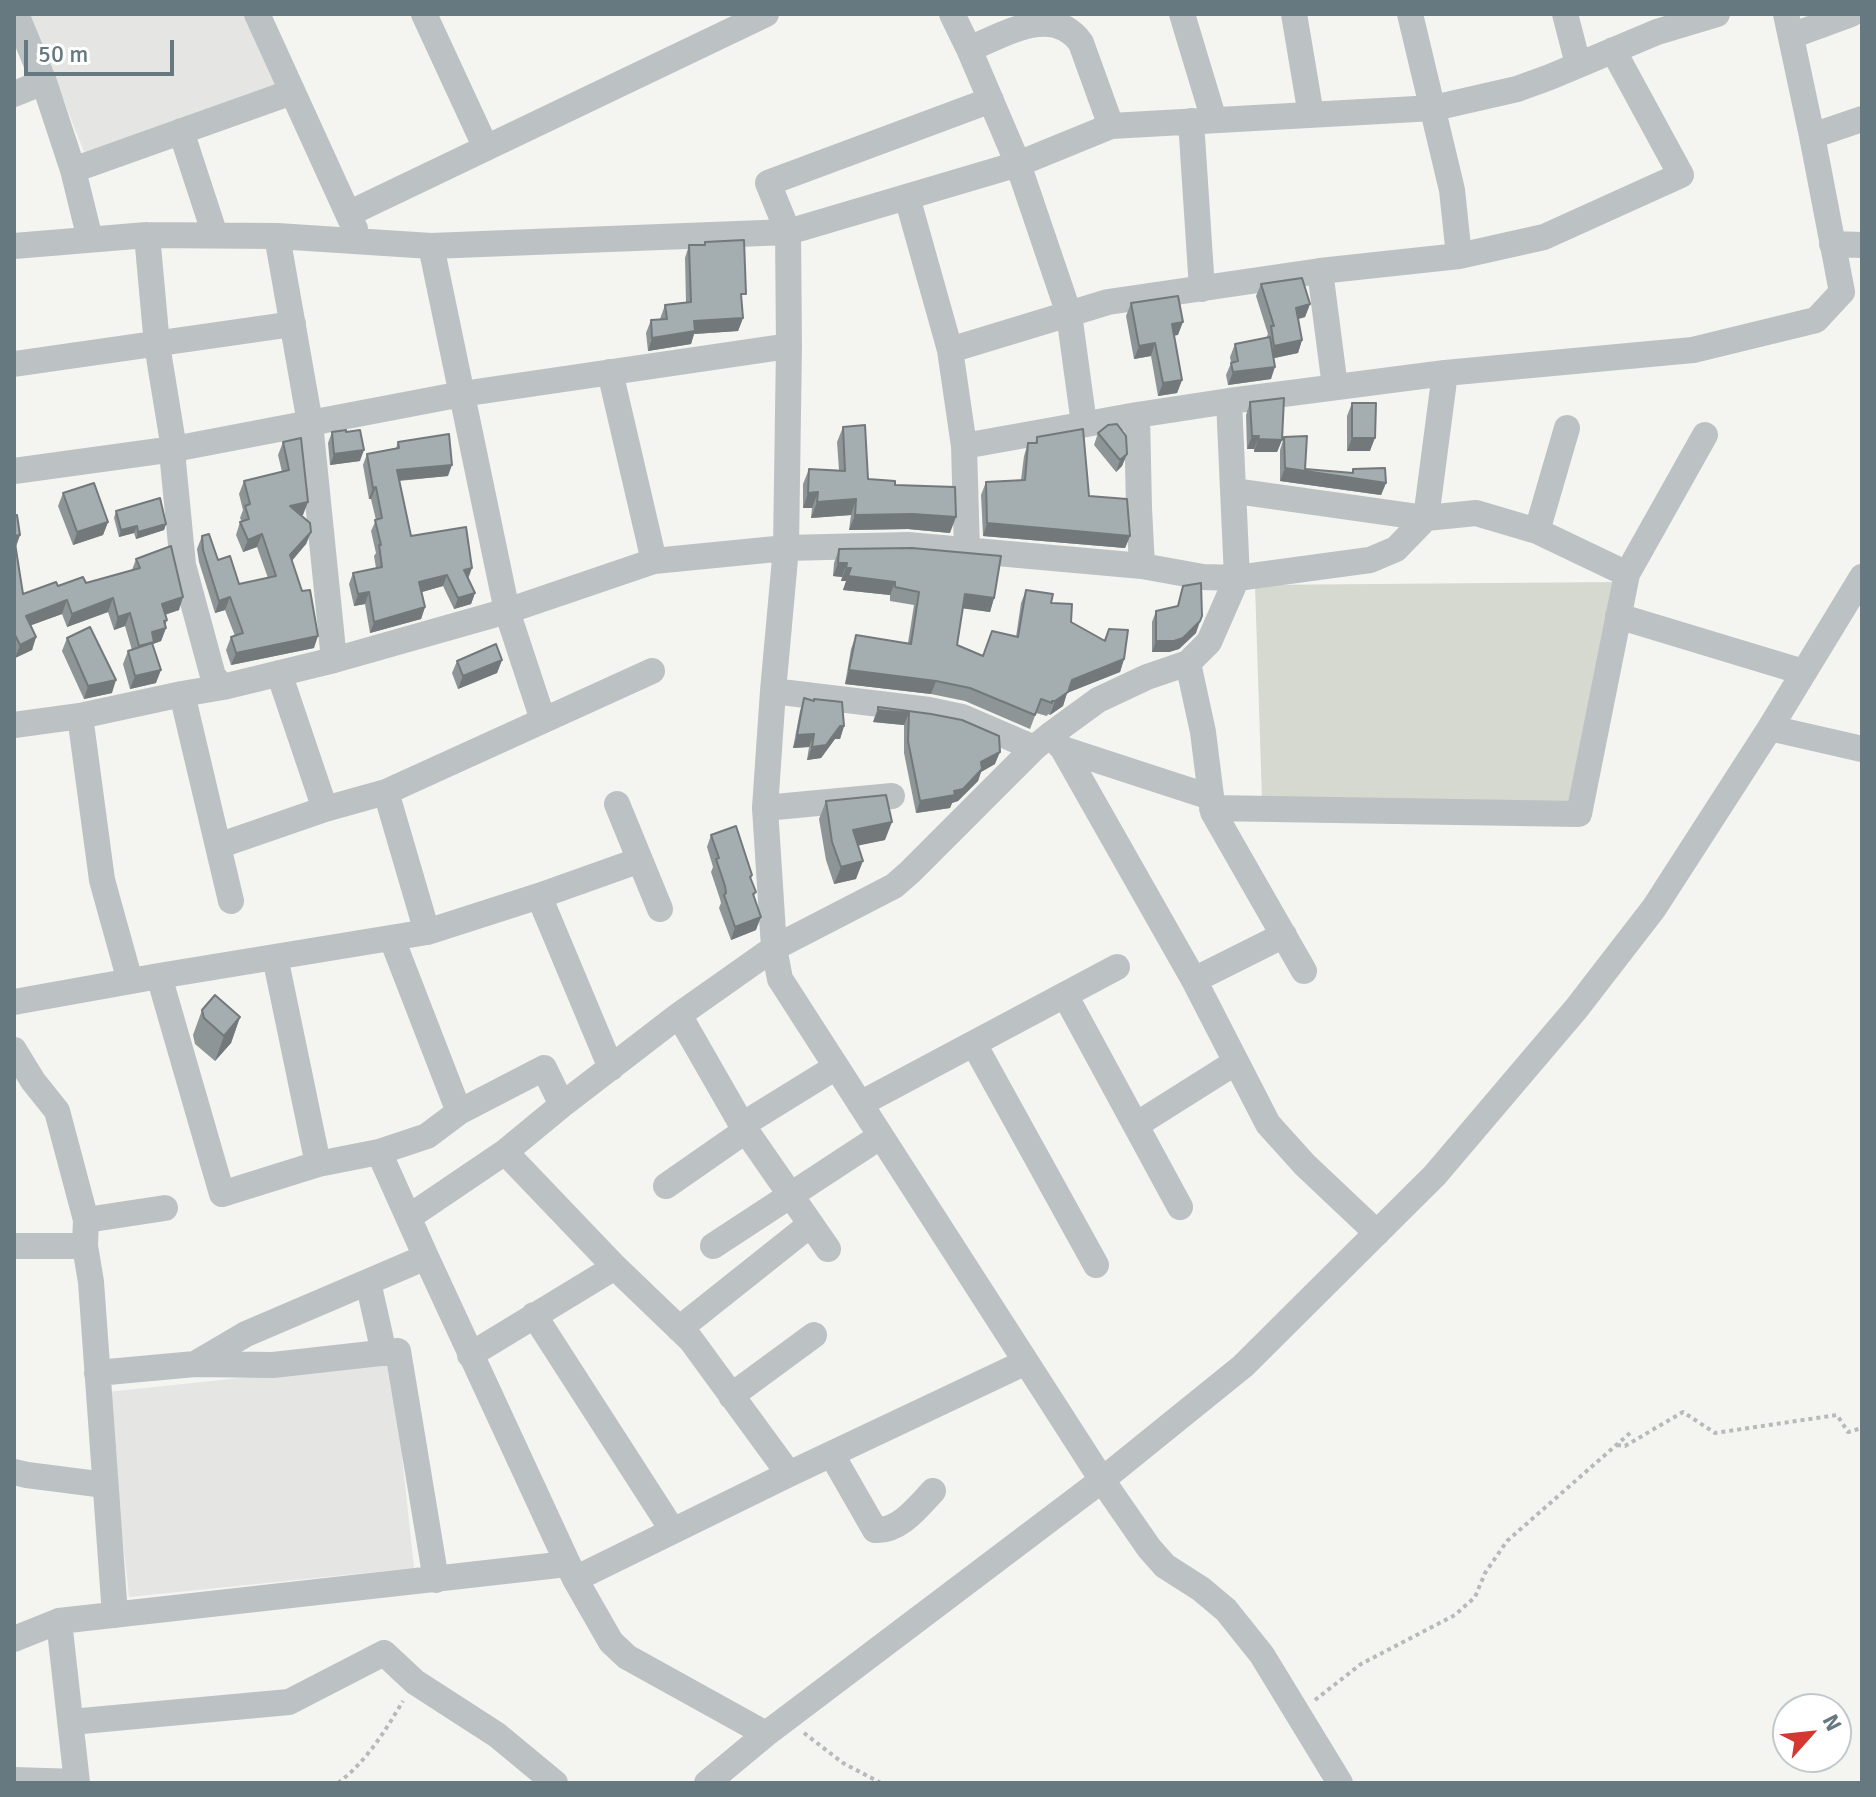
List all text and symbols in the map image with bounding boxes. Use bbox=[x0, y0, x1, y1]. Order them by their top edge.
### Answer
scale bar bbox=[28, 24, 178, 74]
text: 50 m bbox=[38, 39, 88, 69]
north arrow bbox=[1772, 1693, 1852, 1773]
text: N bbox=[1817, 1710, 1848, 1736]

